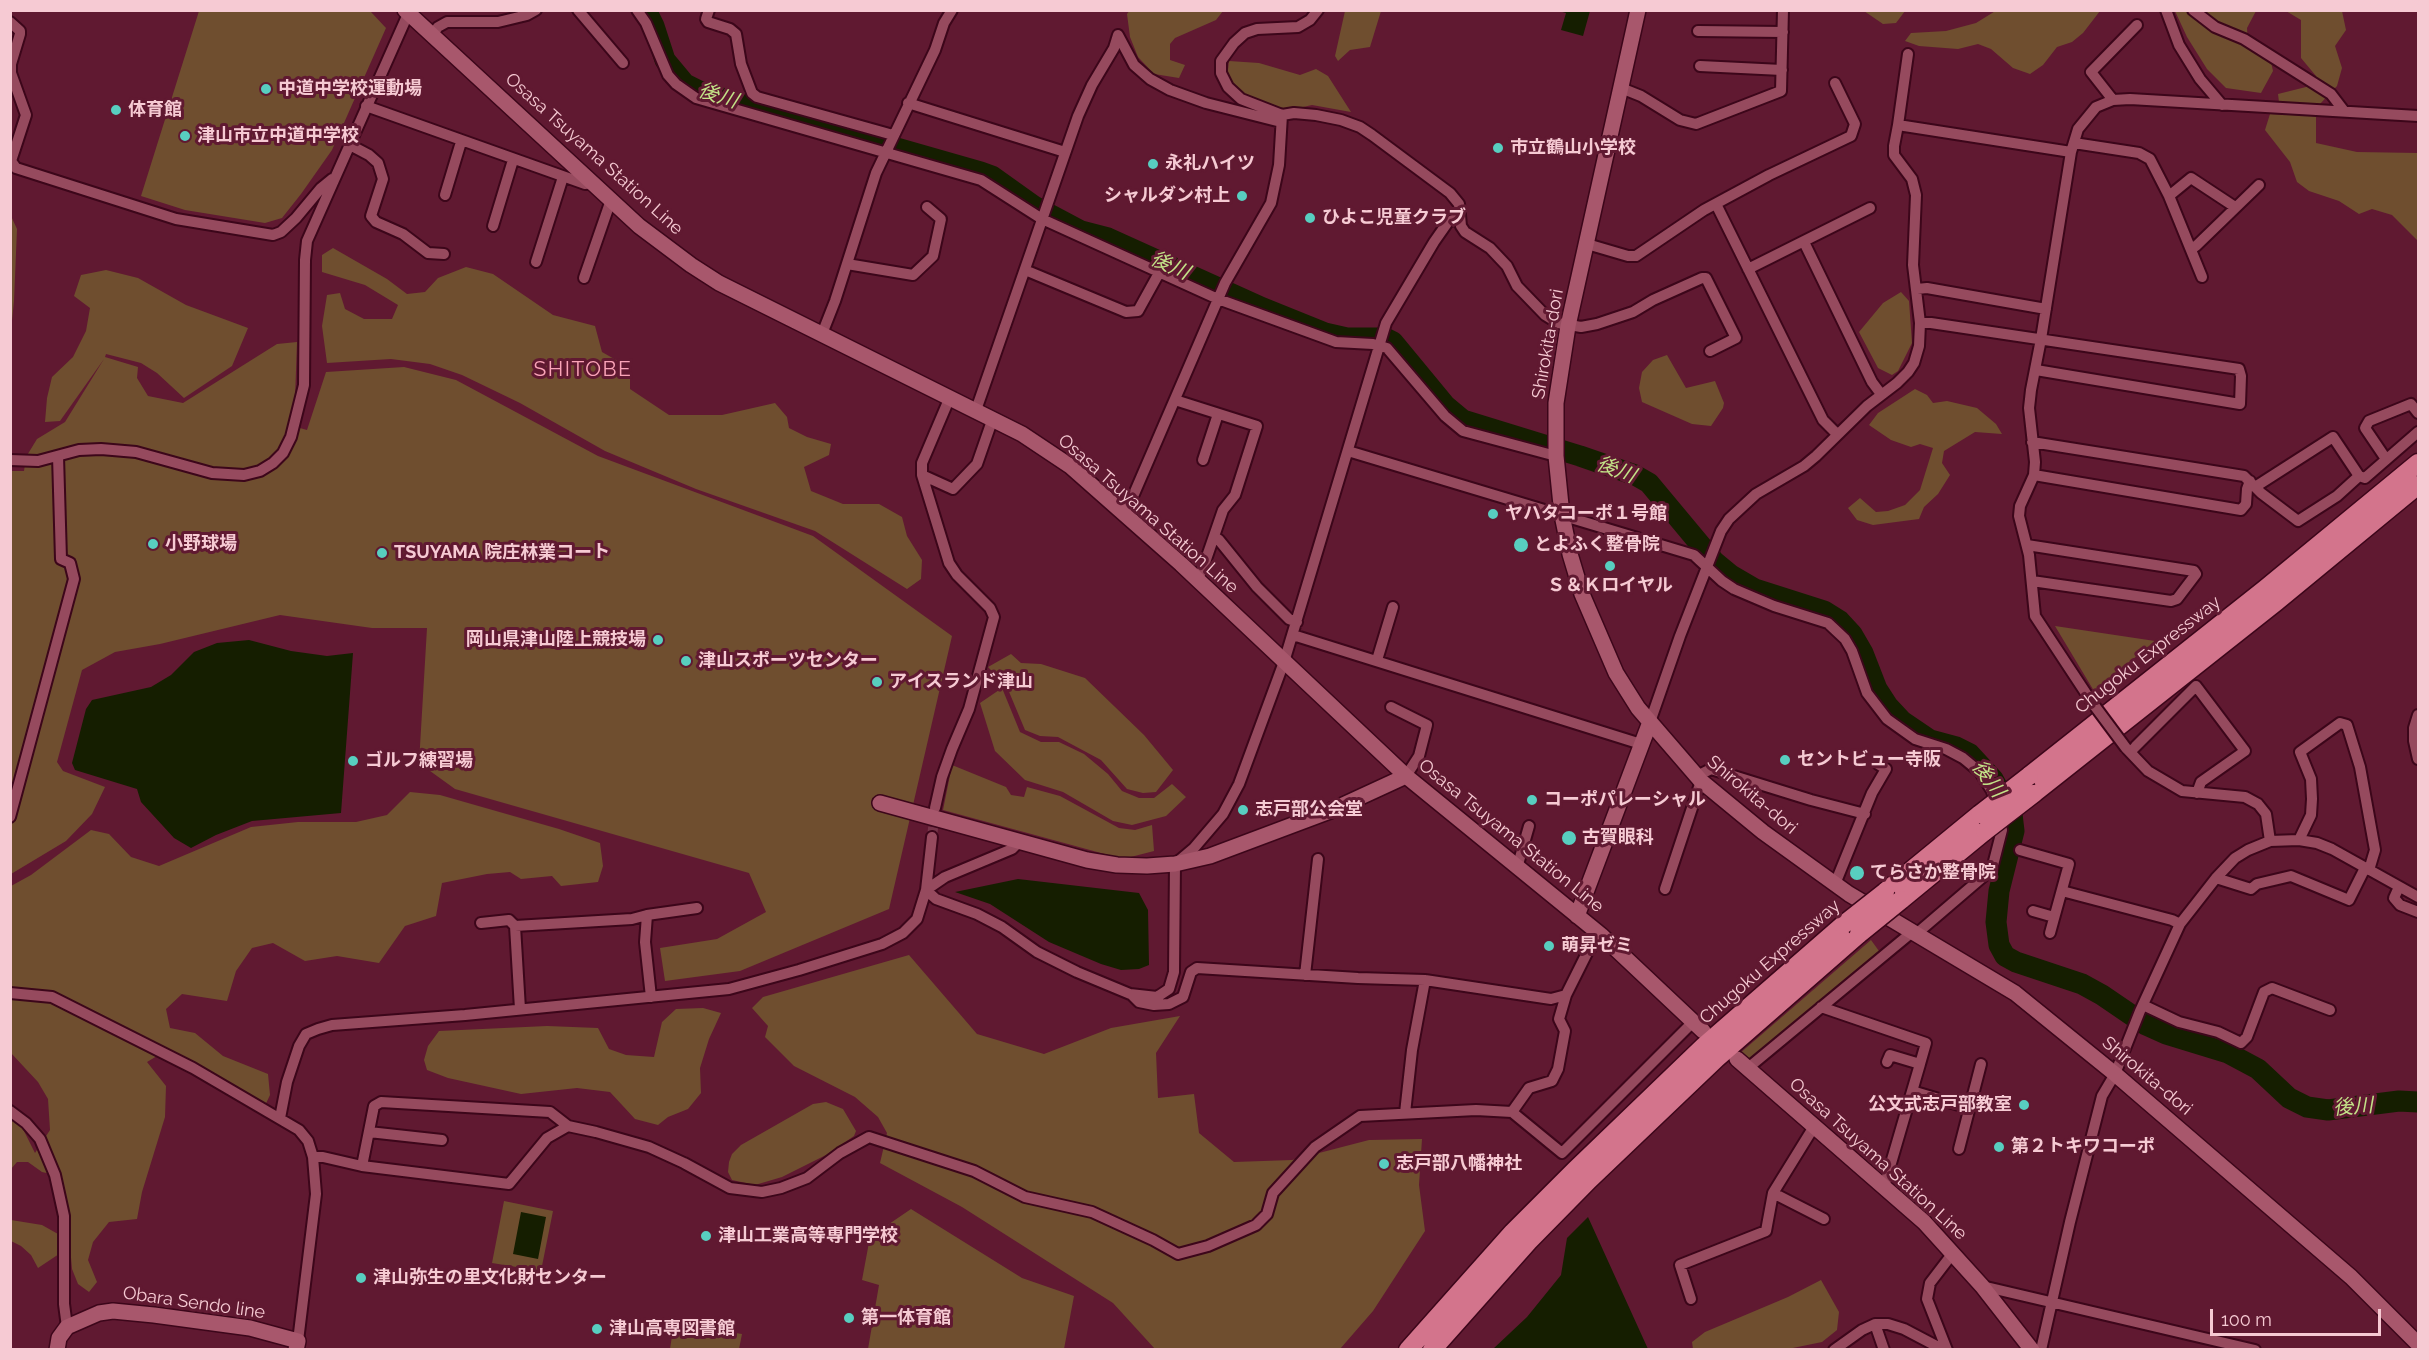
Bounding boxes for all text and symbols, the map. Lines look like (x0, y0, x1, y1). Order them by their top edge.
street label: Osasa Tsuyama Station Line (501, 68, 687, 240)
place label: 中道中学校運動場 (278, 78, 422, 100)
water label: 後川 (695, 78, 741, 114)
marker: 中道中学校運動場 (259, 82, 273, 96)
place label: 体育館 (128, 99, 182, 121)
marker: 体育館 (109, 103, 123, 117)
place label: 津山市立中道中学校 (197, 125, 359, 147)
marker: 津山市立中道中学校 (178, 129, 192, 143)
place label: 市立鶴山小学校 (1510, 137, 1636, 159)
marker: 市立鶴山小学校 (1491, 141, 1505, 155)
place label: 永礼ハイツ (1165, 153, 1255, 175)
marker: 永礼ハイツ (1146, 157, 1160, 171)
place label: シャルダン村上 (1104, 185, 1230, 207)
marker: シャルダン村上 (1235, 189, 1249, 203)
place label: ひよこ児童クラブ (1322, 207, 1466, 229)
marker: ひよこ児童クラブ (1303, 211, 1317, 225)
water label: 後川 (1147, 247, 1193, 285)
street label: Shirokita-dori (1528, 287, 1568, 401)
district label: SHITOBE (534, 357, 632, 383)
street label: Osasa Tsuyama Station Line (1054, 430, 1242, 598)
water label: 後川 (1593, 452, 1639, 488)
place label: ヤハタコーポ１号館 (1505, 503, 1667, 525)
marker: ヤハタコーポ１号館 (1486, 507, 1500, 521)
place label: 小野球場 (165, 533, 237, 555)
place label: とよふく整骨院 (1534, 534, 1660, 556)
marker: とよふく整骨院 (1512, 536, 1530, 554)
marker: 小野球場 (146, 537, 160, 551)
place label: TSUYAMA 院庄林業コート (394, 542, 610, 564)
marker: TSUYAMA 院庄林業コート (375, 546, 389, 560)
marker: Ｓ＆Ｋロイヤル (1603, 559, 1617, 573)
place label: Ｓ＆Ｋロイヤル (1547, 575, 1673, 597)
street label: Chugoku Expressway (2071, 591, 2225, 719)
place label: 岡山県津山陸上競技場 (466, 629, 646, 651)
marker: 岡山県津山陸上競技場 (651, 633, 665, 647)
place label: 津山スポーツセンター (698, 650, 878, 672)
marker: 津山スポーツセンター (679, 654, 693, 668)
place label: アイスランド津山 (889, 671, 1033, 693)
marker: アイスランド津山 (870, 675, 884, 689)
place label: セントビュー寺阪 (1797, 749, 1941, 771)
place label: ゴルフ練習場 (365, 750, 473, 772)
street label: Shirokita-dori (1702, 751, 1802, 839)
marker: セントビュー寺阪 (1778, 753, 1792, 767)
marker: ゴルフ練習場 (346, 754, 360, 768)
street label: Osasa Tsuyama Station Line (1414, 755, 1608, 917)
water label: 後川 (1967, 756, 2009, 802)
place label: コーポパレーシャル (1544, 789, 1706, 811)
marker: コーポパレーシャル (1525, 793, 1539, 807)
place label: 志戸部公会堂 (1255, 799, 1363, 821)
marker: 志戸部公会堂 (1236, 803, 1250, 817)
place label: 古賀眼科 (1582, 827, 1654, 849)
marker: 古賀眼科 (1560, 829, 1578, 847)
place label: てらさか整骨院 (1870, 862, 1996, 884)
marker: てらさか整骨院 (1848, 864, 1866, 882)
street label: Chugoku Expressway (1695, 895, 1845, 1029)
place label: 萌昇ゼミ (1561, 935, 1633, 957)
marker: 萌昇ゼミ (1542, 939, 1556, 953)
street label: Shirokita-dori (2097, 1032, 2197, 1120)
street label: Osasa Tsuyama Station Line (1785, 1073, 1971, 1245)
place label: 公文式志戸部教室 (1868, 1094, 2012, 1116)
water label: 後川 (2332, 1094, 2374, 1120)
marker: 公文式志戸部教室 (2017, 1098, 2031, 1112)
place label: 第２トキワコーポ (2011, 1136, 2155, 1158)
marker: 第２トキワコーポ (1992, 1140, 2006, 1154)
place label: 志戸部八幡神社 (1396, 1153, 1522, 1175)
marker: 志戸部八幡神社 (1377, 1157, 1391, 1171)
place label: 津山工業高等専門学校 (718, 1225, 898, 1247)
marker: 津山工業高等専門学校 (699, 1229, 713, 1243)
place label: 津山弥生の里文化財センター (373, 1267, 607, 1289)
marker: 津山弥生の里文化財センター (354, 1271, 368, 1285)
street label: Obara Sendo line (121, 1282, 267, 1324)
scale bar (2213, 1297, 2384, 1335)
place label: 第一体育館 (861, 1307, 951, 1329)
text: 100 m (2221, 1309, 2272, 1330)
marker: 第一体育館 (842, 1311, 856, 1325)
place label: 津山高専図書館 (609, 1318, 735, 1340)
marker: 津山高専図書館 (590, 1322, 604, 1336)

